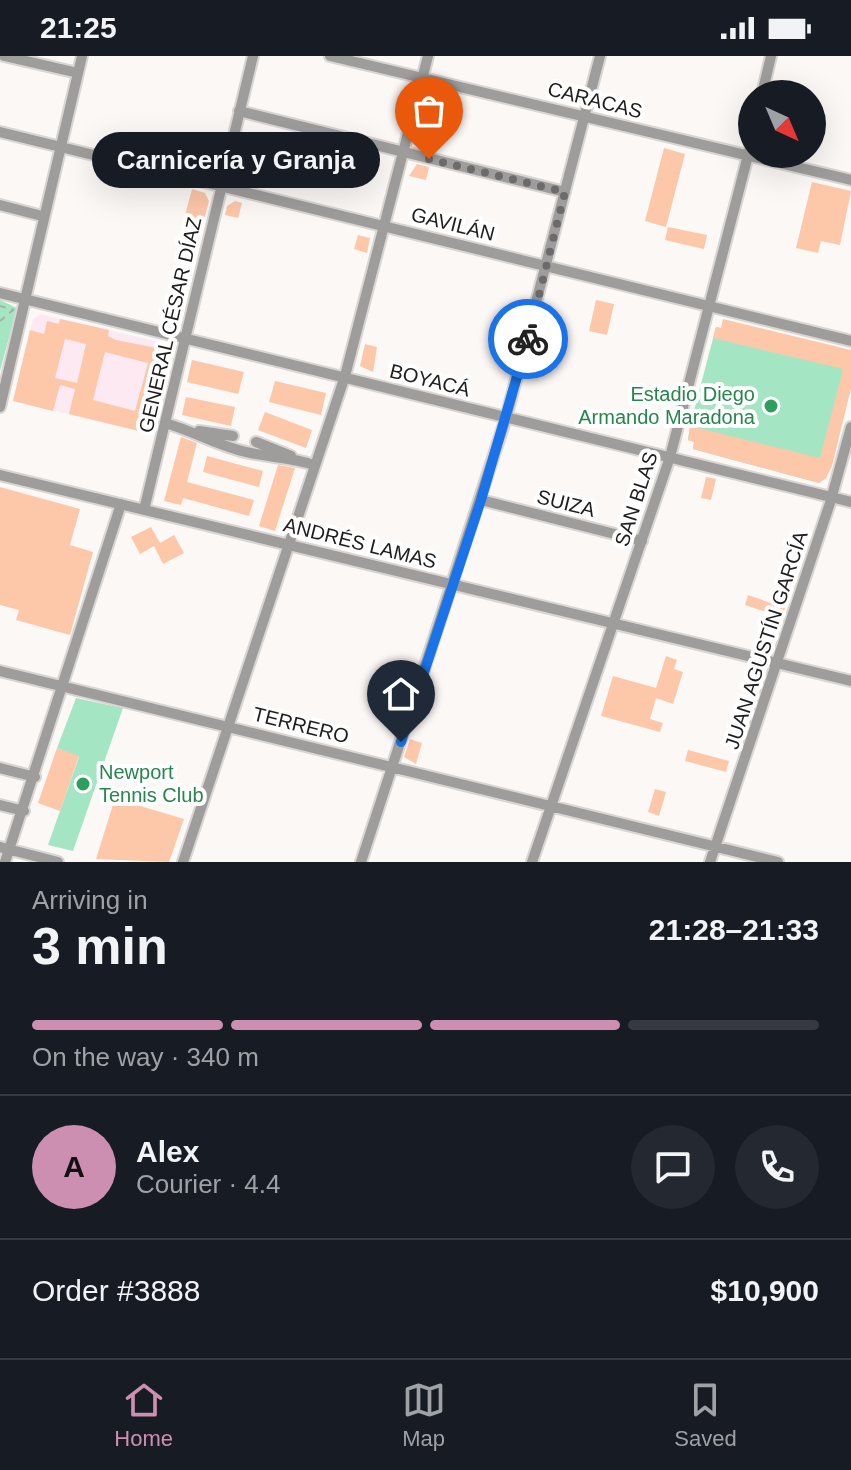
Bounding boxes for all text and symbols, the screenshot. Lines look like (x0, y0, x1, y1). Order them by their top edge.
text: 21:25 (40, 11, 117, 44)
pin (395, 77, 463, 159)
street label: CARACAS (545, 78, 645, 122)
north arrow (738, 80, 826, 168)
map controls (738, 80, 826, 168)
icon: bag (407, 89, 451, 133)
callout: Carnicería y Granja (93, 131, 381, 187)
text: Carnicería y Granja (117, 145, 355, 175)
street label: GAVILÁN (409, 203, 497, 245)
street label: GENERAL CÉSAR DÍAZ (134, 215, 206, 435)
courier (488, 299, 568, 379)
icon: bike (506, 317, 550, 361)
street label: BOYACÁ (388, 359, 473, 401)
place label: Estadio Diego Armando Maradona (578, 383, 756, 428)
marker: Estadio Diego Armando Maradona (762, 397, 780, 415)
street label: SAN BLAS (610, 449, 662, 549)
street label: SUIZA (535, 485, 598, 521)
street label: ANDRÉS LAMAS (281, 513, 439, 573)
street label: JUAN AGUSTÍN GARCÍA (720, 528, 812, 752)
pin (367, 660, 435, 742)
icon: home (379, 672, 423, 716)
street label: TERRERO (251, 702, 351, 748)
place label: Newport Tennis Club (99, 761, 204, 806)
marker: Newport Tennis Club (74, 775, 92, 793)
text: Arriving in (32, 885, 148, 915)
text: 21:28–21:33 (649, 913, 819, 946)
text: 3 min (32, 917, 168, 975)
text: On the way · 340 m (32, 1042, 259, 1072)
button: chat (631, 1125, 715, 1209)
button: phone (735, 1125, 819, 1209)
text: Alex (136, 1135, 199, 1168)
text: A (63, 1150, 85, 1183)
text: Courier · 4.4 (136, 1169, 281, 1199)
text: Order #3888 (32, 1274, 200, 1307)
text: $10,900 (711, 1274, 819, 1307)
tab: Home (114, 1378, 173, 1452)
tab: Map (402, 1378, 446, 1452)
tab: Saved (674, 1378, 737, 1452)

